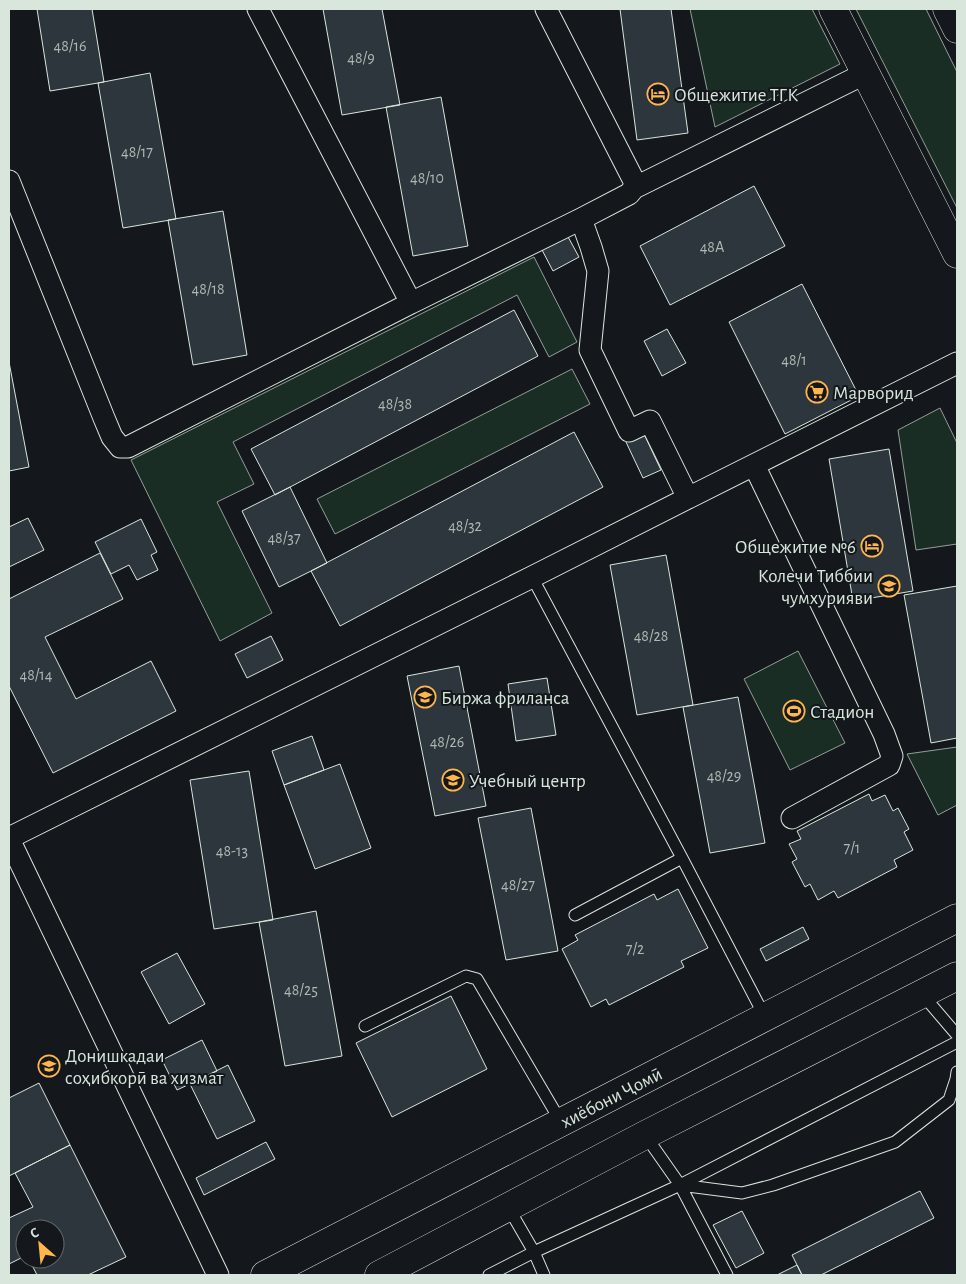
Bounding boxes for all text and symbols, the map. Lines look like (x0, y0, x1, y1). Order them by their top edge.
house number: 48/16 (54, 38, 86, 54)
house number: 48/9 (347, 50, 375, 66)
hotel icon: Общежитие ТГК (646, 82, 670, 106)
place label: Общежитие ТГК (674, 86, 798, 105)
house number: 48/17 (121, 144, 153, 160)
house number: 48/10 (410, 170, 444, 186)
house number: 48А (700, 239, 725, 255)
house number: 48/18 (192, 281, 224, 297)
house number: 48/1 (781, 352, 807, 368)
supermarket icon: Марворид (805, 380, 829, 404)
place label: Марворид (833, 384, 914, 403)
house number: 48/38 (378, 396, 412, 412)
house number: 48/32 (448, 518, 482, 534)
house number: 48/37 (267, 530, 301, 546)
hotel icon: Общежитие №6 (860, 534, 884, 558)
place label: Общежитие №6 (735, 538, 856, 557)
place label: Колечи Тиббии чумхурияви (758, 567, 873, 608)
school or university icon: Колечи Тиббии чумхурияви (877, 574, 901, 598)
house number: 48/28 (634, 628, 668, 644)
house number: 48/14 (19, 667, 53, 683)
school or university icon: Биржа фриланса (413, 685, 437, 709)
place label: Биржа фриланса (441, 689, 570, 708)
sports icon: Стадион (782, 699, 806, 723)
place label: Стадион (810, 703, 874, 722)
house number: 48/26 (430, 734, 464, 750)
school or university icon: Учебный центр (441, 768, 465, 792)
house number: 48/29 (707, 768, 741, 784)
place label: Учебный центр (469, 772, 586, 791)
house number: 7/1 (844, 840, 860, 856)
house number: 48-13 (216, 843, 248, 859)
house number: 48/27 (501, 877, 535, 893)
house number: 7/2 (626, 941, 644, 957)
house number: 48/25 (284, 982, 318, 998)
place label: Донишкадаи соҳибкорӣ ва хизмат (65, 1047, 224, 1088)
school or university icon: Донишкадаи соҳибкорӣ ва хизмат (37, 1054, 61, 1078)
street label: хиёбони Ҷомӣ (558, 1065, 666, 1132)
north arrow (15, 1219, 65, 1269)
text: С (28, 1225, 41, 1241)

